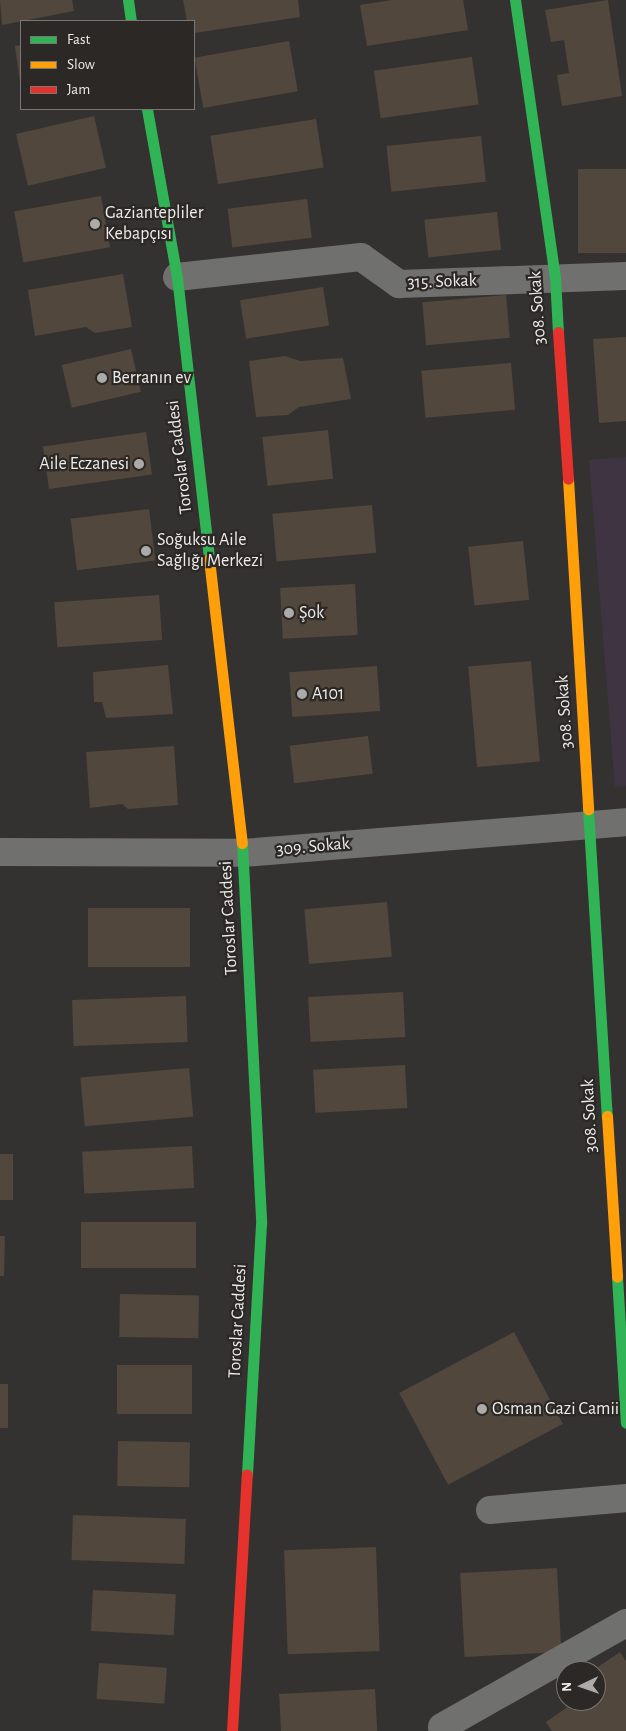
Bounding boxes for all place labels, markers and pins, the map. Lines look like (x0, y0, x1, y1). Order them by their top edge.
place label: Gaziantepliler Kebapçısı (105, 203, 203, 245)
marker: Gaziantepliler Kebapçısı (89, 218, 101, 230)
place label: Berranın ev (112, 367, 191, 389)
marker: Berranın ev (96, 372, 108, 384)
place label: Aile Eczanesi (39, 453, 129, 475)
marker: Aile Eczanesi (133, 458, 145, 470)
place label: Soğuksu Aile Sağlığı Merkezi (157, 530, 263, 572)
marker: Soğuksu Aile Sağlığı Merkezi (139, 544, 153, 558)
place label: Şok (299, 602, 324, 624)
marker: Şok (283, 607, 295, 619)
place label: A101 (312, 683, 344, 705)
marker: A101 (296, 688, 308, 700)
place label: Osman Gazi Camii (492, 1398, 619, 1420)
marker: Osman Gazi Camii (476, 1403, 488, 1415)

